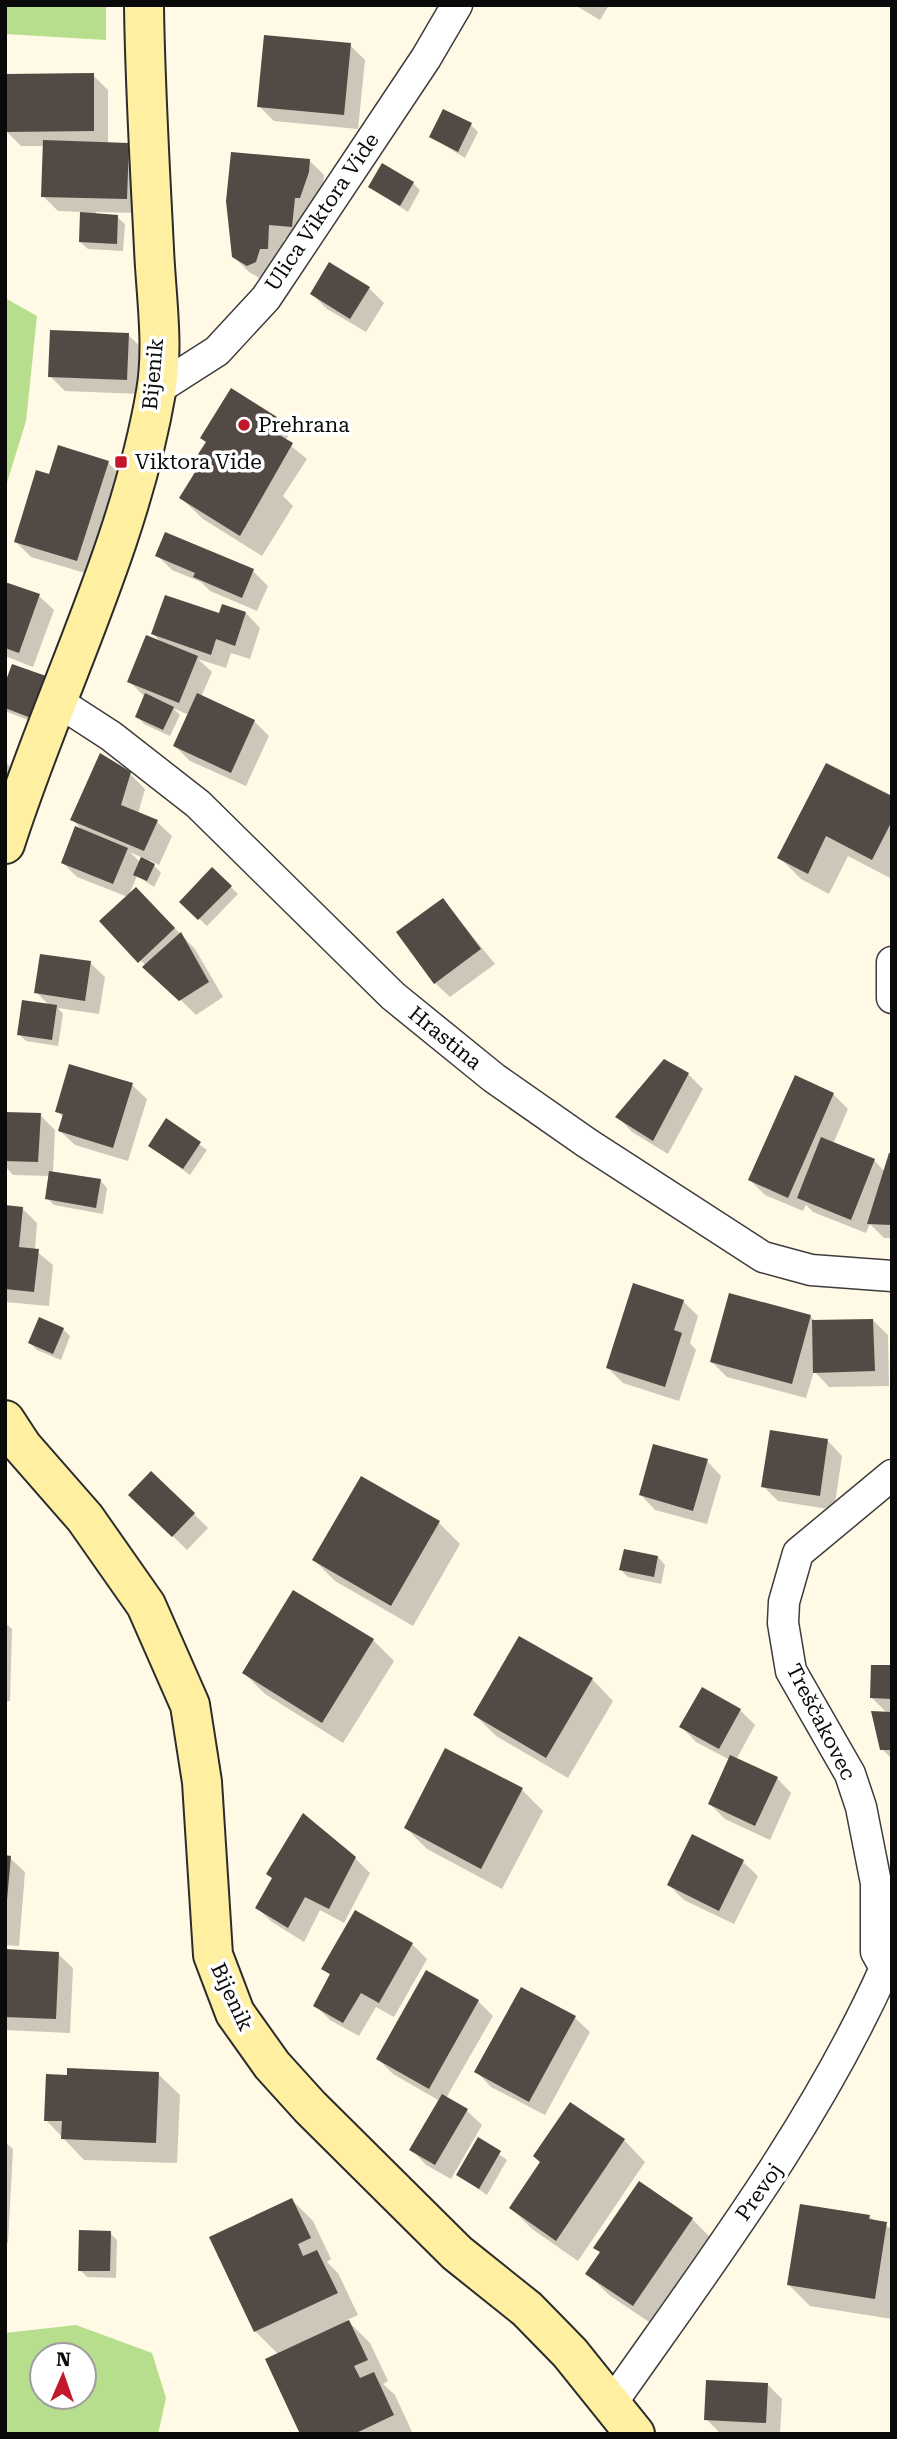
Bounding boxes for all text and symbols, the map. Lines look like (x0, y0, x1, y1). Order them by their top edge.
street label: Ulica Viktora Vide (260, 128, 384, 296)
street label: Bijenik (138, 337, 168, 411)
place label: Prehrana (258, 413, 350, 437)
marker: Prehrana (236, 417, 252, 433)
place label: Viktora Vide (135, 450, 262, 474)
marker: Viktora Vide (113, 454, 129, 470)
street label: Hrastina (404, 1001, 487, 1075)
street label: Treščakovec (781, 1660, 861, 1784)
street label: Bijenik (206, 1959, 258, 2035)
street label: Prevoj (731, 2159, 787, 2225)
north arrow (28, 2341, 98, 2411)
text: N (56, 2348, 72, 2371)

